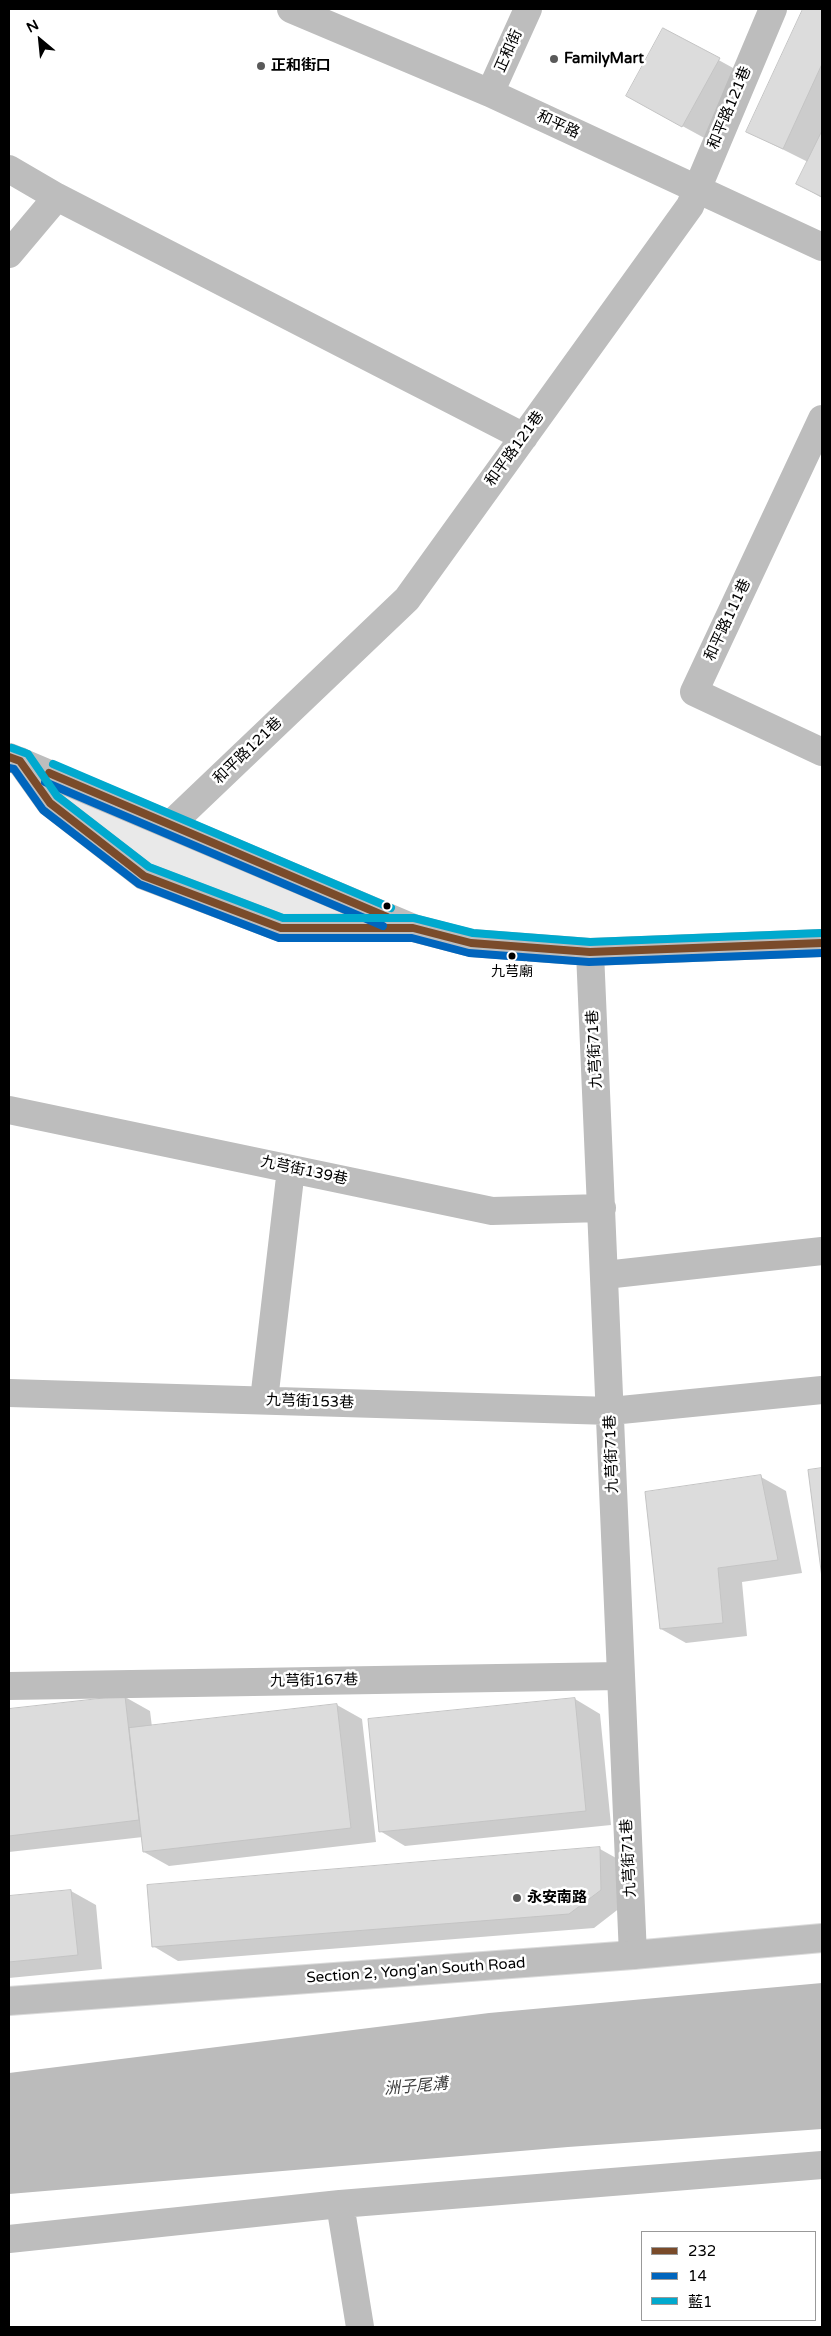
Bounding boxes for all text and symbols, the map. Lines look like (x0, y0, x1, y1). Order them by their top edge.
north arrow (15, 15, 65, 65)
text: N (24, 16, 42, 36)
street label: 正和街 (492, 27, 526, 75)
place label: FamilyMart (564, 50, 644, 68)
marker: FamilyMart (548, 53, 560, 65)
place label: 正和街口 (271, 57, 331, 75)
marker: 正和街口 (255, 60, 267, 72)
street label: 和平路121巷 (704, 64, 756, 152)
street label: 和平路 (534, 107, 582, 143)
street label: 和平路121巷 (482, 408, 548, 490)
street label: 和平路111巷 (701, 576, 755, 664)
street label: 和平路121巷 (210, 714, 286, 788)
unlabelled marker (382, 901, 392, 911)
marker: 九芎廟 (507, 951, 517, 961)
place label: 九芎廟 (491, 964, 533, 980)
street label: 九芎街71巷 (584, 1009, 606, 1089)
street label: 九芎街139巷 (259, 1153, 349, 1189)
street label: 九芎街153巷 (266, 1391, 354, 1413)
street label: 九芎街71巷 (602, 1414, 622, 1494)
street label: 九芎街167巷 (270, 1671, 358, 1691)
street label: 九芎街71巷 (618, 1818, 640, 1898)
place label: 永安南路 (527, 1889, 587, 1907)
marker: 永安南路 (511, 1892, 523, 1904)
street label: Section 2, Yong'an South Road (306, 1954, 526, 1988)
water label: 洲子尾溝 (383, 2075, 449, 2099)
legend (641, 2231, 816, 2321)
text: 232 (688, 2242, 716, 2260)
text: 14 (688, 2267, 707, 2285)
text: 藍1 (688, 2293, 712, 2311)

